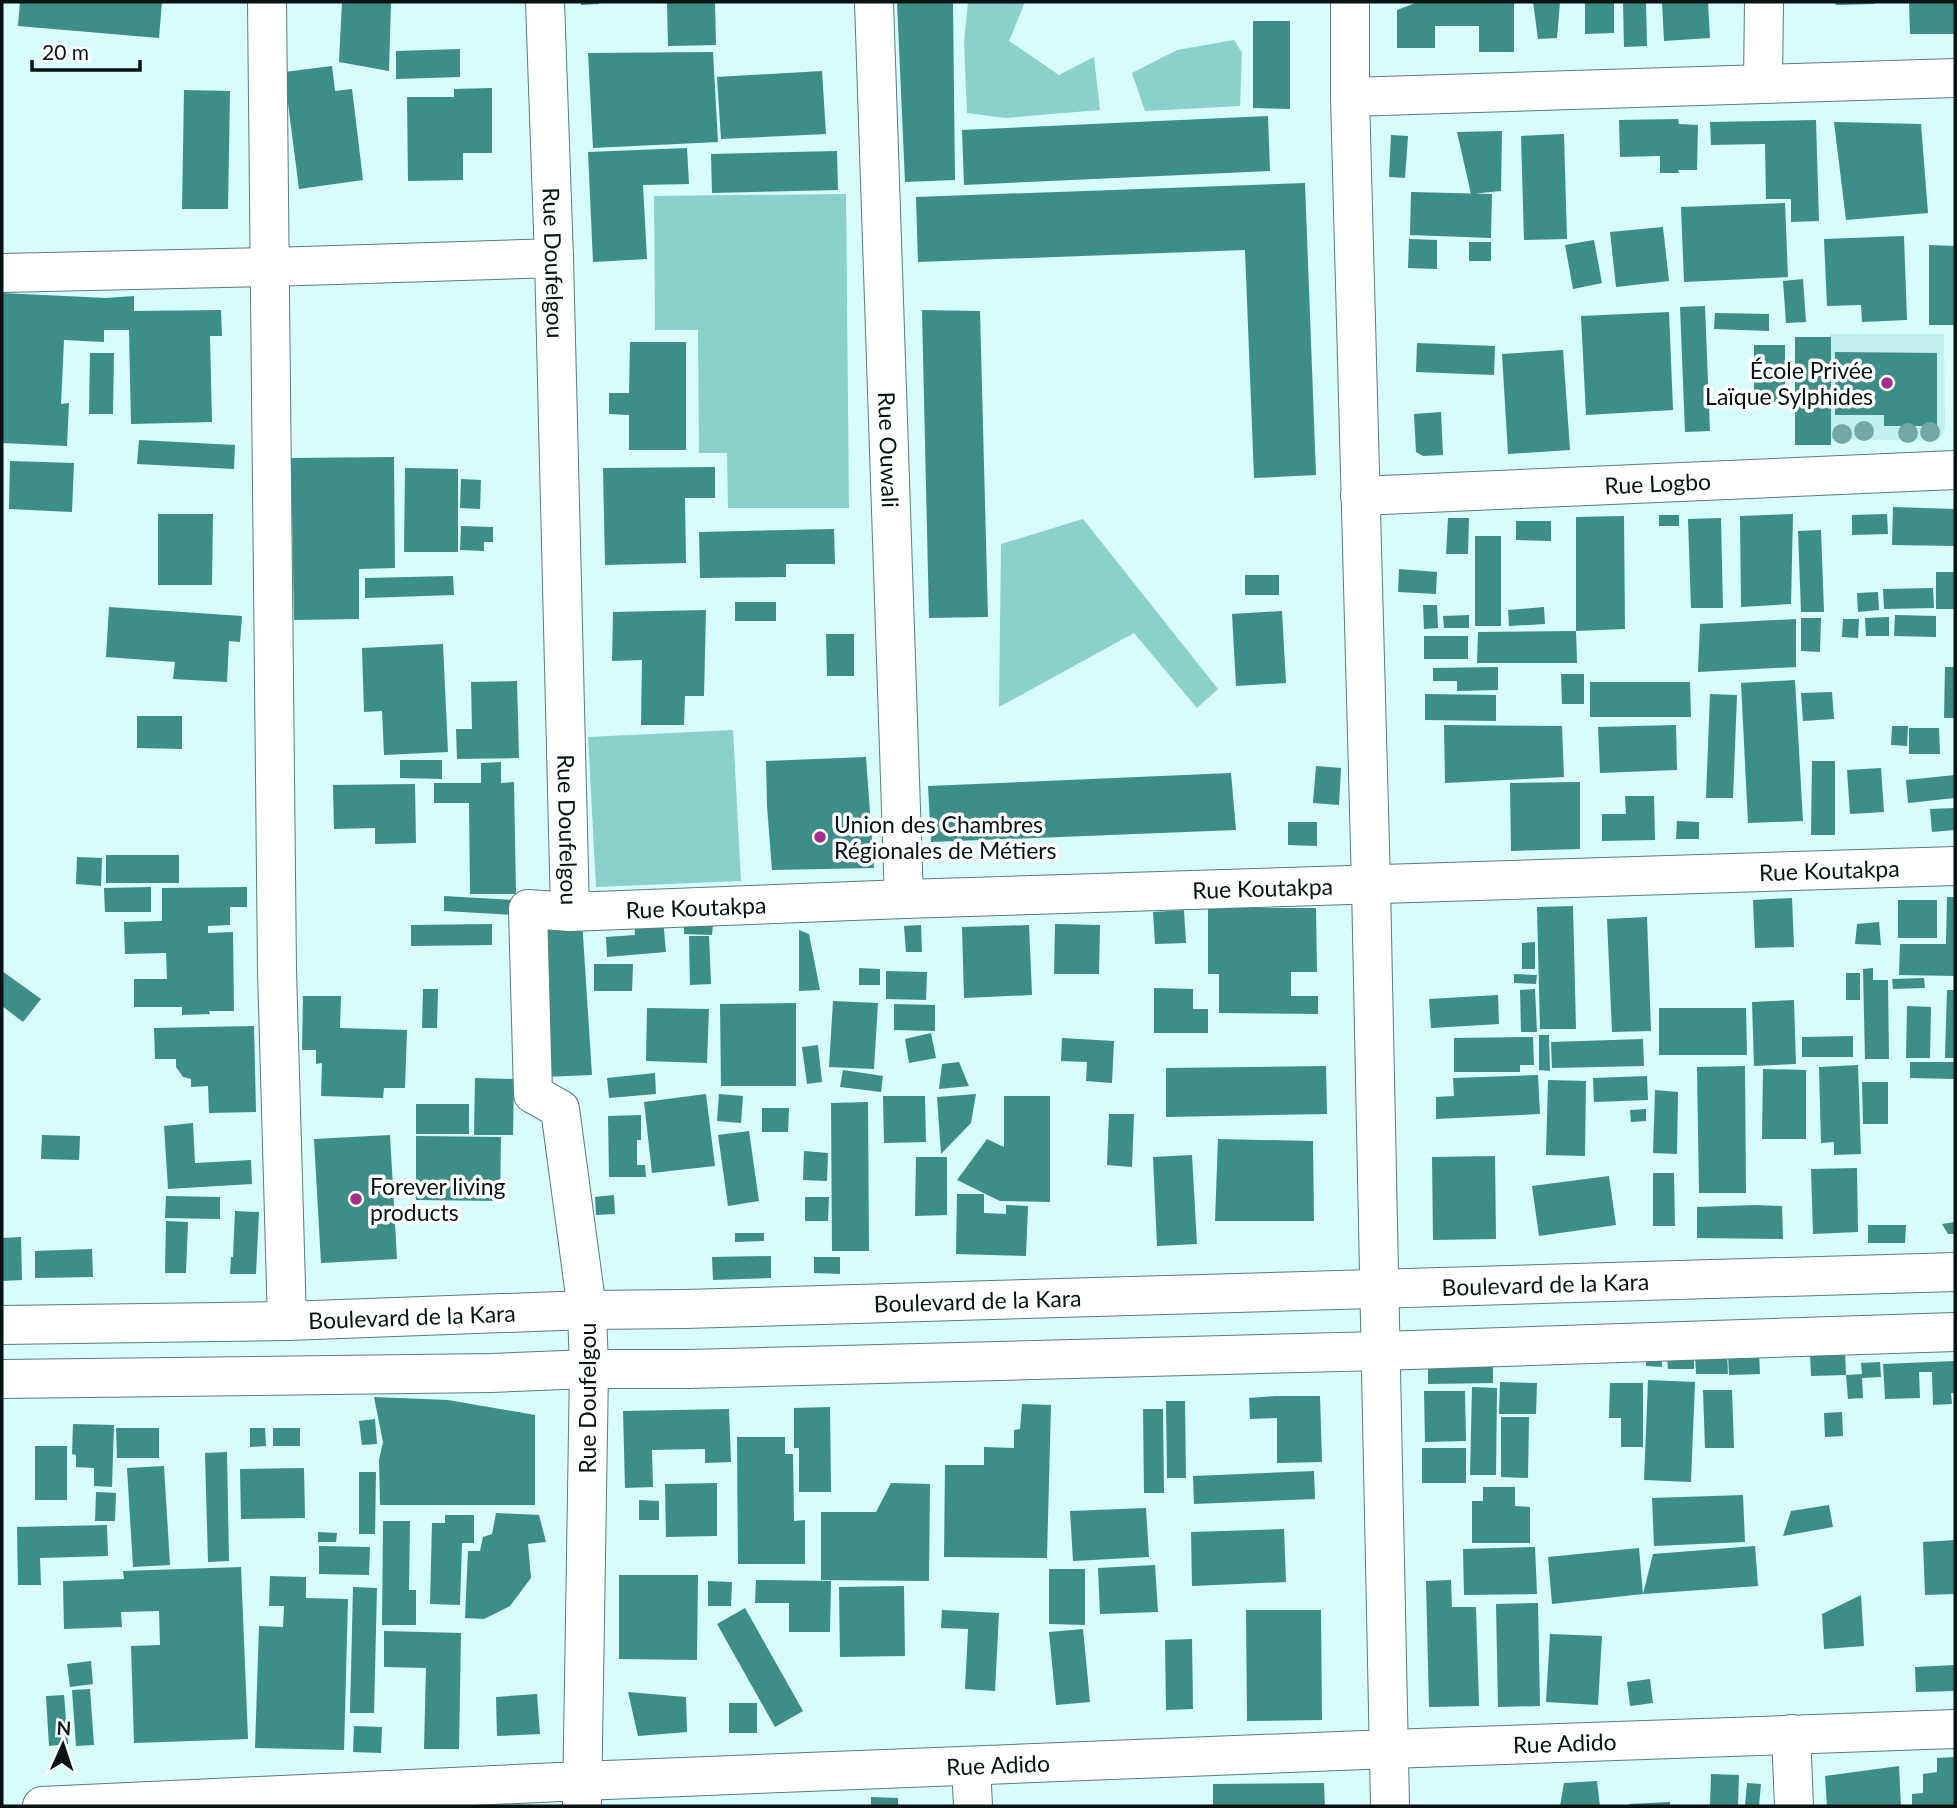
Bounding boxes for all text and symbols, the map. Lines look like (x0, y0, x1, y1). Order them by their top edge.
scale bar (32, 28, 140, 72)
text: 20 m (42, 39, 89, 64)
street label: Rue Doufelgou (538, 187, 570, 339)
place label: École Privée Laïque Sylphides (1705, 356, 1873, 410)
marker: École Privée Laïque Sylphides (1879, 375, 1895, 391)
street label: Rue Ouwali (873, 391, 905, 508)
street label: Rue Logbo (1604, 467, 1712, 499)
street label: Rue Doufelgou (552, 754, 584, 905)
place label: Union des Chambres Régionales de Métiers (834, 810, 1057, 864)
marker: Union des Chambres Régionales de Métiers (812, 829, 828, 845)
street label: Rue Koutakpa (1758, 854, 1900, 886)
street label: Rue Koutakpa (1192, 872, 1333, 904)
street label: Rue Koutakpa (625, 890, 767, 924)
place label: Forever living products (370, 1172, 505, 1226)
marker: Forever living products (348, 1191, 364, 1207)
street label: Boulevard de la Kara (1441, 1267, 1650, 1301)
street label: Boulevard de la Kara (873, 1283, 1082, 1317)
street label: Boulevard de la Kara (308, 1299, 516, 1334)
street label: Rue Doufelgou (573, 1323, 601, 1473)
north arrow (28, 1710, 98, 1780)
text: N (56, 1716, 72, 1739)
street label: Rue Adido (1512, 1727, 1617, 1759)
street label: Rue Adido (946, 1748, 1050, 1781)

